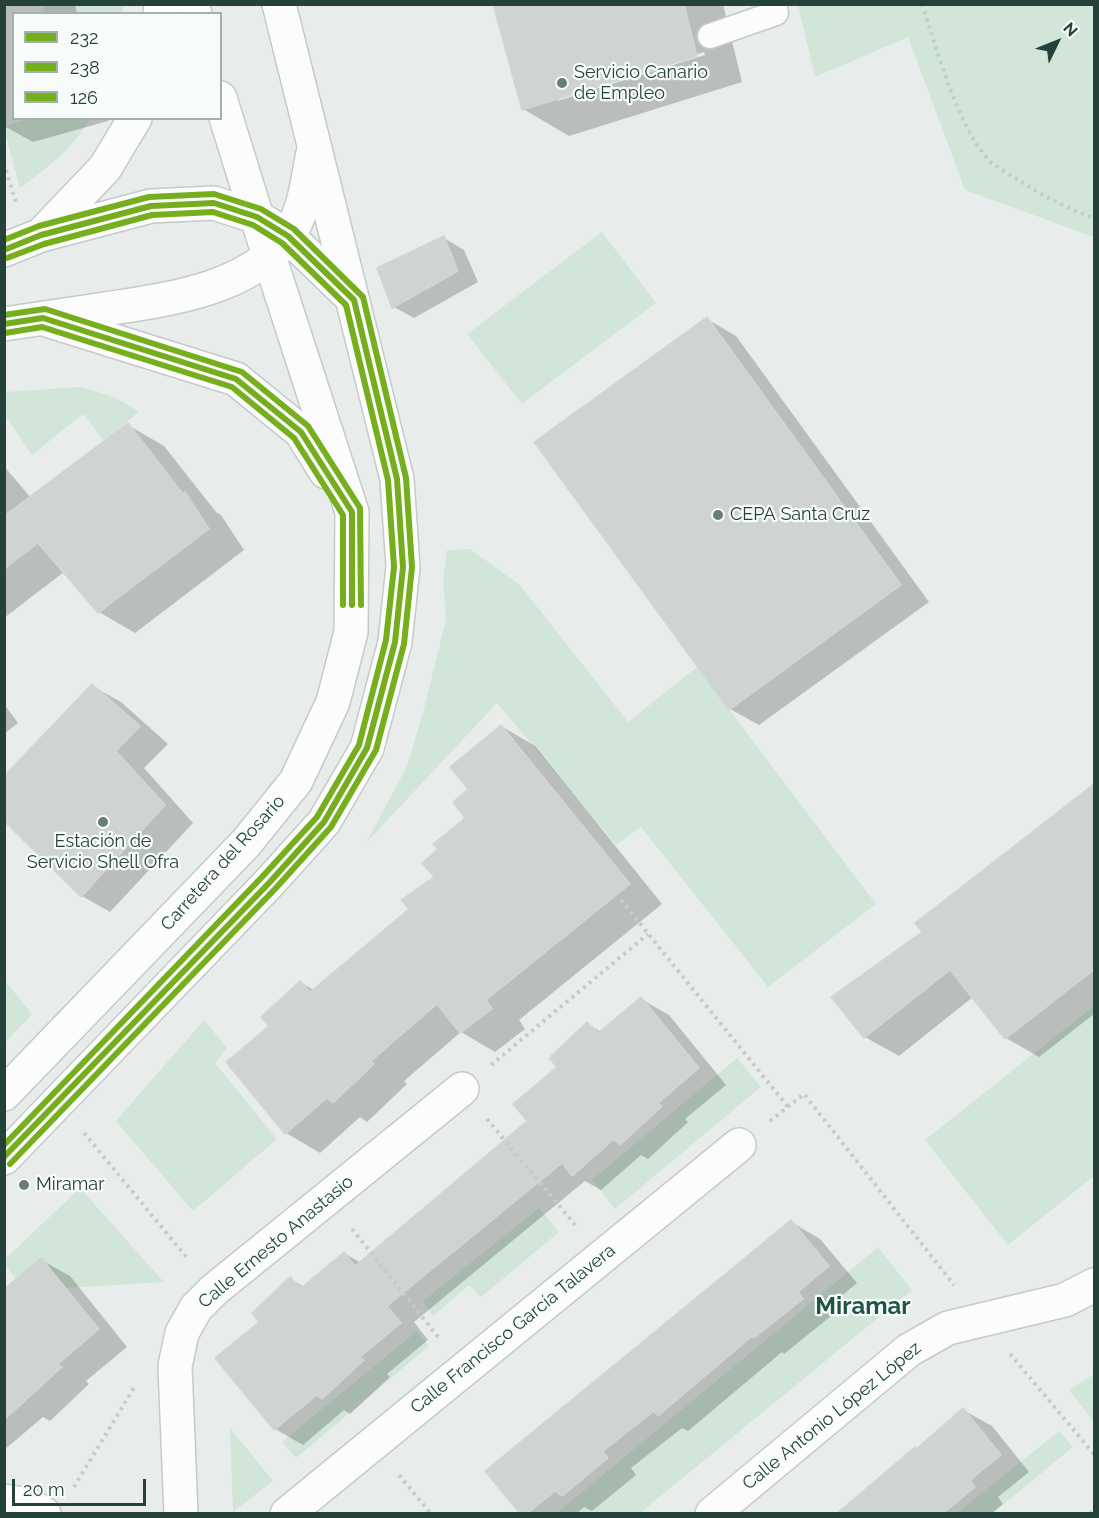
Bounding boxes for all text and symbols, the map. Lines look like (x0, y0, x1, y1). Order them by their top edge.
legend (12, 12, 222, 120)
north arrow (1027, 12, 1087, 72)
text: N (1059, 18, 1082, 40)
text: 232 (70, 27, 98, 48)
text: 238 (70, 57, 100, 78)
place label: Servicio Canario de Empleo (574, 62, 708, 104)
marker: Servicio Canario de Empleo (555, 76, 569, 90)
text: 126 (70, 87, 98, 108)
place label: CEPA Santa Cruz (730, 504, 870, 526)
marker: CEPA Santa Cruz (711, 508, 725, 522)
street label: Carretera del Rosario (156, 791, 290, 935)
marker: Estación de Servicio Shell Ofra (96, 815, 110, 829)
place label: Estación de Servicio Shell Ofra (27, 831, 179, 874)
street label: Calle Ernesto Anastasio (194, 1171, 358, 1313)
place label: Miramar (36, 1174, 104, 1196)
marker: Miramar (17, 1178, 31, 1192)
street label: Calle Francisco García Talavera (406, 1240, 620, 1418)
district label: Miramar (815, 1293, 911, 1321)
street label: Calle Antonio López López (738, 1337, 926, 1495)
scale bar (15, 1467, 148, 1505)
text: 20 m (23, 1479, 65, 1500)

